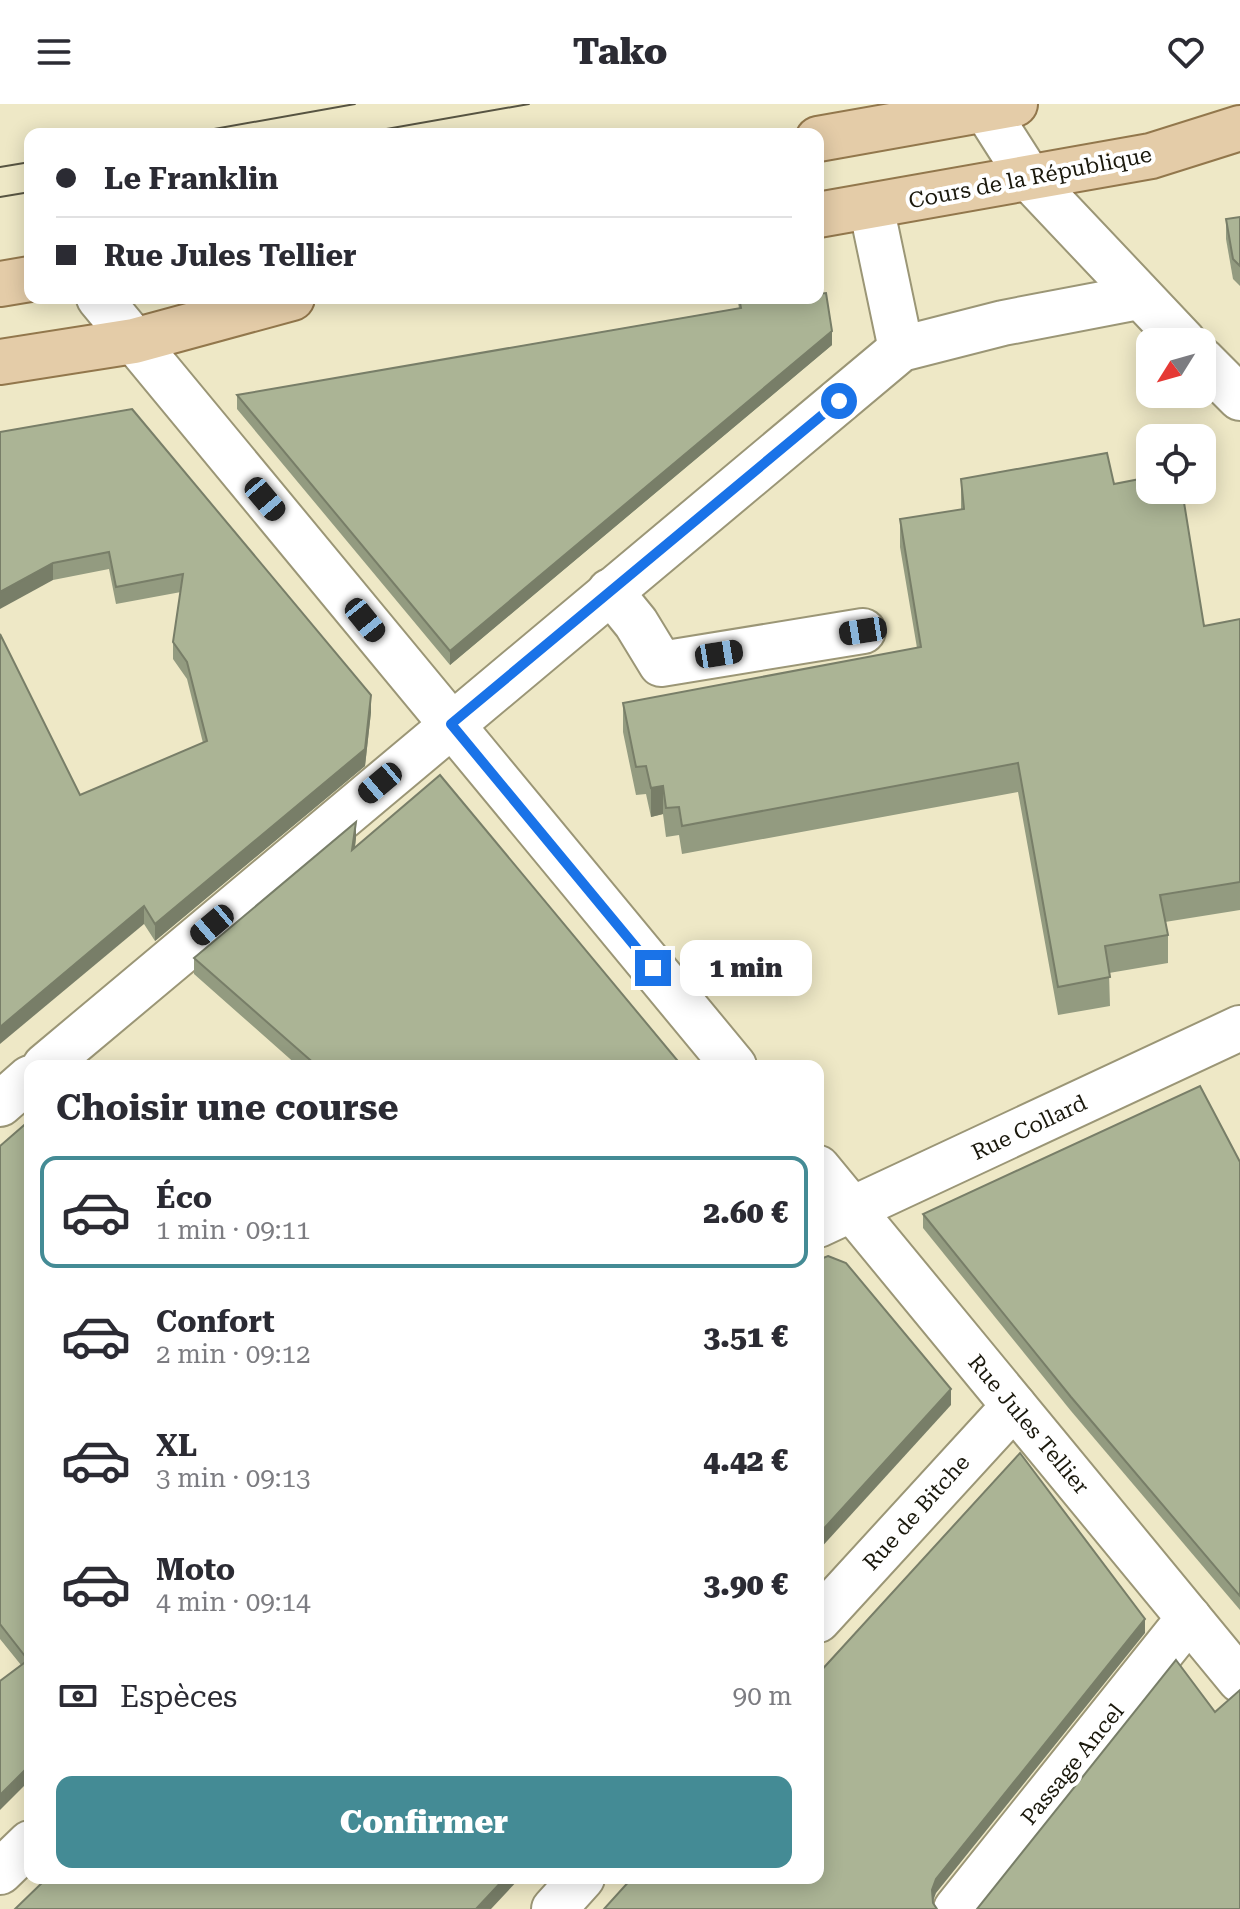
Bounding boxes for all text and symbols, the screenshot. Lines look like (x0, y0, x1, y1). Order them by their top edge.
icon: menu (32, 30, 76, 74)
icon: heart (1164, 30, 1208, 74)
text: Tako (573, 31, 667, 73)
street label: Cours de la République (906, 142, 1154, 213)
text: Le Franklin (104, 161, 278, 196)
text: Rue Jules Tellier (104, 238, 357, 273)
north arrow (1136, 328, 1216, 408)
map controls (1136, 328, 1216, 504)
route start (821, 383, 857, 419)
button: locate (1136, 424, 1216, 504)
car (240, 473, 290, 525)
car (341, 594, 389, 646)
car (837, 615, 889, 647)
car (693, 638, 745, 670)
car (354, 758, 406, 808)
car (186, 900, 238, 950)
callout: 1 min (681, 940, 813, 996)
route end (635, 950, 671, 986)
text: 1 min (709, 953, 783, 983)
text: Choisir une course (56, 1087, 399, 1129)
street label: Rue Collard (968, 1090, 1091, 1165)
icon: car (60, 1176, 132, 1248)
text: Éco (156, 1180, 212, 1215)
text: 2.60 € (703, 1195, 788, 1230)
text: 1 min · 09:11 (156, 1215, 311, 1245)
icon: car (60, 1300, 132, 1372)
text: Confort (156, 1304, 275, 1339)
text: 3.51 € (703, 1319, 788, 1354)
text: 2 min · 09:12 (156, 1339, 311, 1369)
street label: Rue Jules Tellier (963, 1350, 1094, 1499)
icon: car (60, 1424, 132, 1496)
text: XL (156, 1428, 197, 1463)
text: 4.42 € (703, 1443, 788, 1478)
street label: Rue de Bitche (858, 1450, 975, 1575)
text: 3 min · 09:13 (156, 1463, 311, 1493)
icon: car (60, 1548, 132, 1620)
text: Moto (156, 1552, 235, 1587)
text: 3.90 € (703, 1567, 788, 1602)
text: 4 min · 09:14 (156, 1587, 311, 1617)
icon: cash (56, 1674, 100, 1718)
text: Espèces (120, 1679, 237, 1714)
text: 90 m (733, 1681, 792, 1711)
street label: Passage Ancel (1016, 1699, 1129, 1830)
button: Confirmer (56, 1776, 792, 1868)

